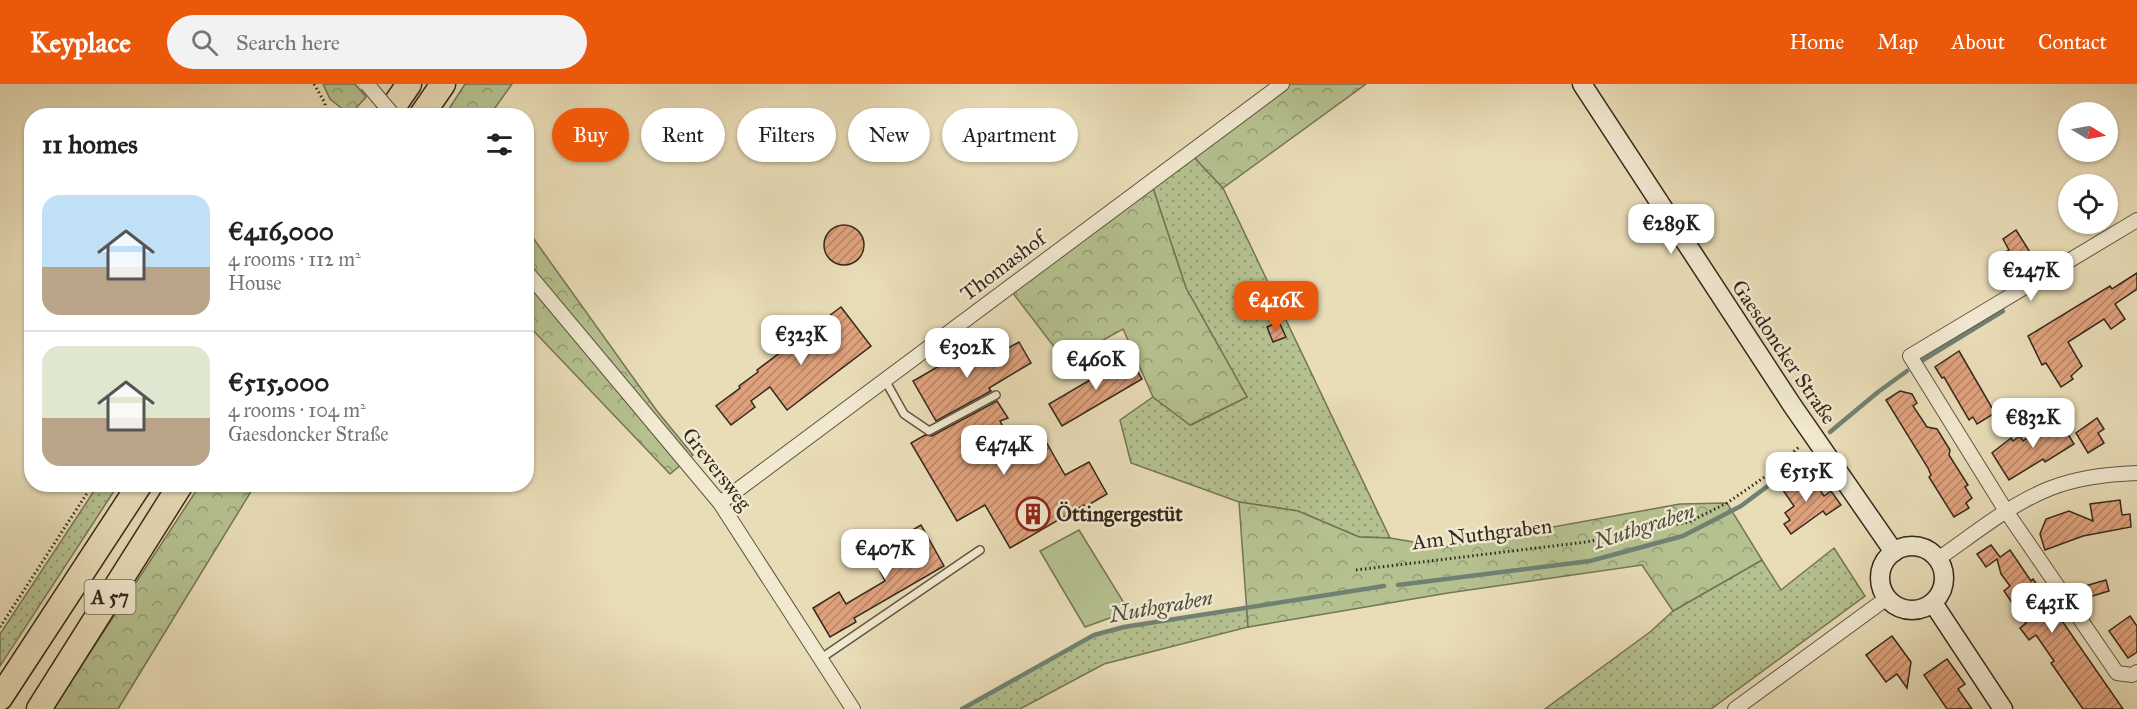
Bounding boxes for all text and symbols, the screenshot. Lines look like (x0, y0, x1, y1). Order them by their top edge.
search box (167, 15, 587, 69)
text: Keyplace (30, 25, 131, 60)
icon: search (188, 26, 221, 59)
text: Search here (236, 29, 340, 56)
text: Home (1789, 29, 1844, 55)
text: Map (1877, 29, 1918, 55)
text: About (1951, 29, 2005, 55)
text: Contact (2038, 29, 2107, 55)
north arrow (2058, 102, 2118, 162)
map controls (2058, 102, 2118, 234)
chip: Buy (552, 108, 629, 162)
chip: Rent (641, 108, 725, 162)
chip: Filters (737, 108, 836, 162)
chip: New (848, 108, 930, 162)
chip: Apartment (942, 108, 1078, 162)
text: 11 homes (42, 128, 138, 160)
icon: filters (483, 128, 516, 161)
button: locate (2058, 174, 2118, 234)
pin: €289K (1629, 204, 1713, 255)
text: €289K (1642, 211, 1700, 235)
text: €416,000 (228, 215, 334, 247)
icon: home (90, 219, 162, 291)
street label: Thomashof (955, 224, 1053, 307)
text: 4 rooms · 112 m² (228, 247, 361, 271)
pin: €247K (1989, 251, 2073, 302)
text: €247K (2002, 258, 2060, 282)
text: House (228, 271, 282, 295)
street label: Gaesdoncker Straße (1726, 275, 1842, 429)
pin: €416K (1234, 281, 1318, 332)
text: €416K (1248, 288, 1304, 312)
pin: €323K (759, 315, 843, 366)
text: €323K (775, 322, 827, 346)
pin: €302K (925, 328, 1009, 379)
text: €302K (939, 335, 995, 359)
pin: €460K (1054, 340, 1138, 391)
text: €460K (1066, 347, 1126, 371)
text: €515,000 (228, 366, 329, 398)
icon: home (90, 370, 162, 442)
text: 4 rooms · 104 m² (228, 398, 366, 422)
pin: €832K (1991, 398, 2075, 449)
text: €832K (2006, 405, 2060, 429)
text: Gaesdoncker Straße (228, 422, 389, 446)
street label: Greversweg (677, 422, 758, 516)
pin: €474K (962, 425, 1046, 476)
text: €474K (975, 432, 1033, 456)
pin: €515K (1764, 452, 1848, 503)
text: €515K (1780, 459, 1832, 483)
building icon: Öttingergestüt (1015, 496, 1051, 532)
water label: Nuthgraben (1588, 497, 1698, 556)
place label: Öttingergestüt (1056, 501, 1183, 527)
street label: Am Nuthgraben (1409, 513, 1554, 556)
pin: €407K (843, 529, 927, 580)
text: €407K (855, 536, 915, 560)
road number: A 57 (84, 580, 136, 614)
pin: €431K (2010, 583, 2094, 634)
water label: Nuthgraben (1105, 584, 1215, 629)
text: €431K (2025, 590, 2079, 614)

